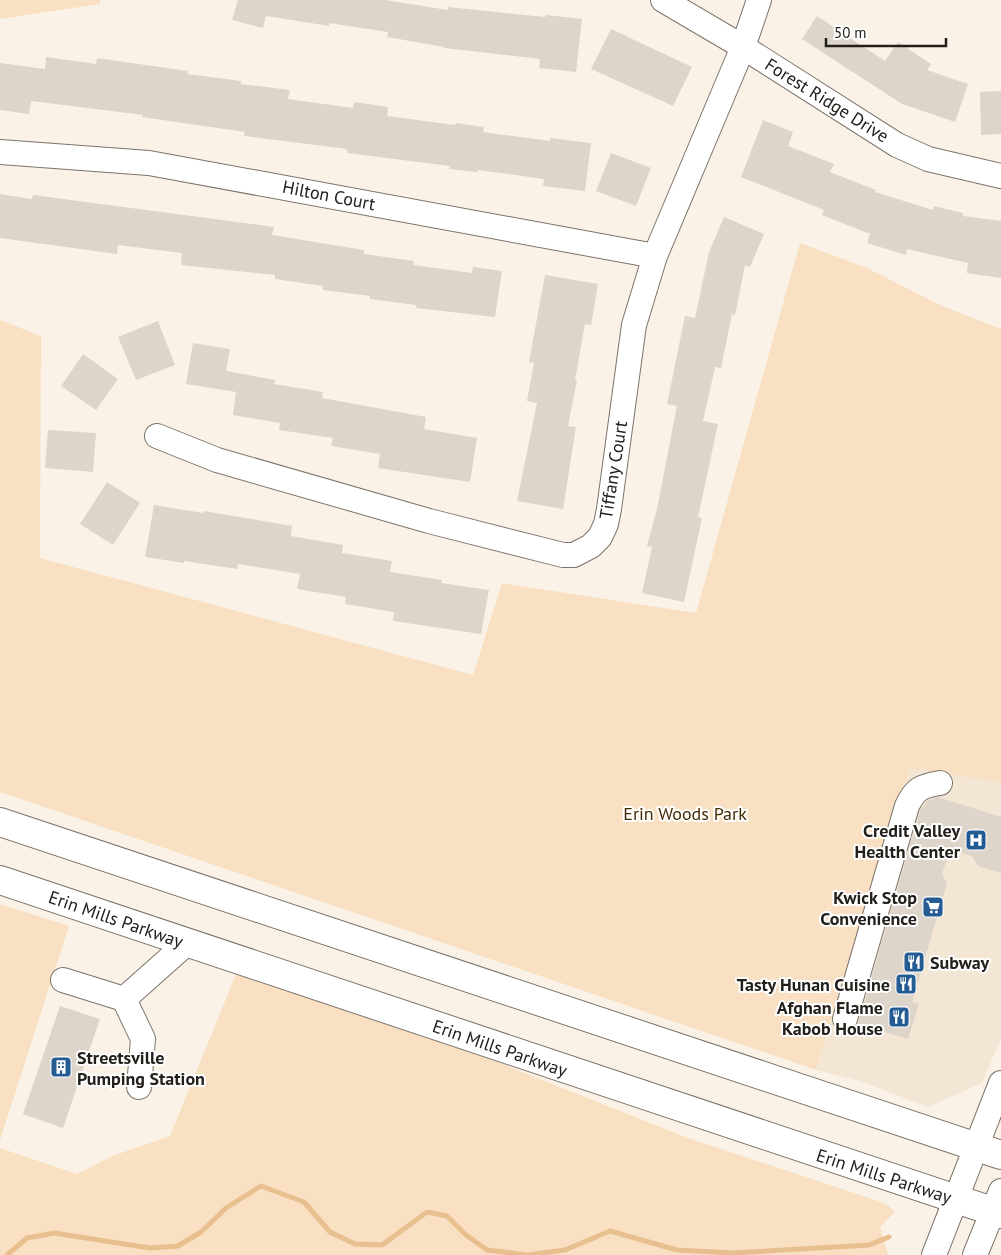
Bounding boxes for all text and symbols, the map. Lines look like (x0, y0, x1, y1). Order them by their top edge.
scale bar (826, 15, 946, 47)
text: 50 m (834, 23, 867, 42)
street label: Forest Ridge Drive (761, 53, 893, 147)
street label: Hilton Court (281, 175, 377, 215)
street label: Tiffany Court (594, 419, 632, 521)
park label: Erin Woods Park (623, 802, 747, 825)
place label: Credit Valley Health Center (854, 819, 961, 863)
hospital icon: Credit Valley Health Center (964, 828, 988, 852)
street label: Erin Mills Parkway (46, 885, 187, 953)
place label: Kwick Stop Convenience (820, 886, 917, 930)
supermarket icon: Kwick Stop Convenience (921, 895, 945, 919)
restaurant icon: Subway (902, 950, 926, 974)
place label: Subway (930, 951, 990, 974)
restaurant icon: Tasty Hunan Cuisine (894, 972, 918, 996)
place label: Tasty Hunan Cuisine (737, 973, 890, 996)
place label: Afghan Flame Kabob House (777, 996, 883, 1040)
restaurant icon: Afghan Flame Kabob House (887, 1005, 911, 1029)
street label: Erin Mills Parkway (430, 1014, 571, 1082)
place label: Streetsville Pumping Station (77, 1046, 205, 1090)
building icon: Streetsville Pumping Station (49, 1055, 73, 1079)
street label: Erin Mills Parkway (813, 1143, 955, 1209)

